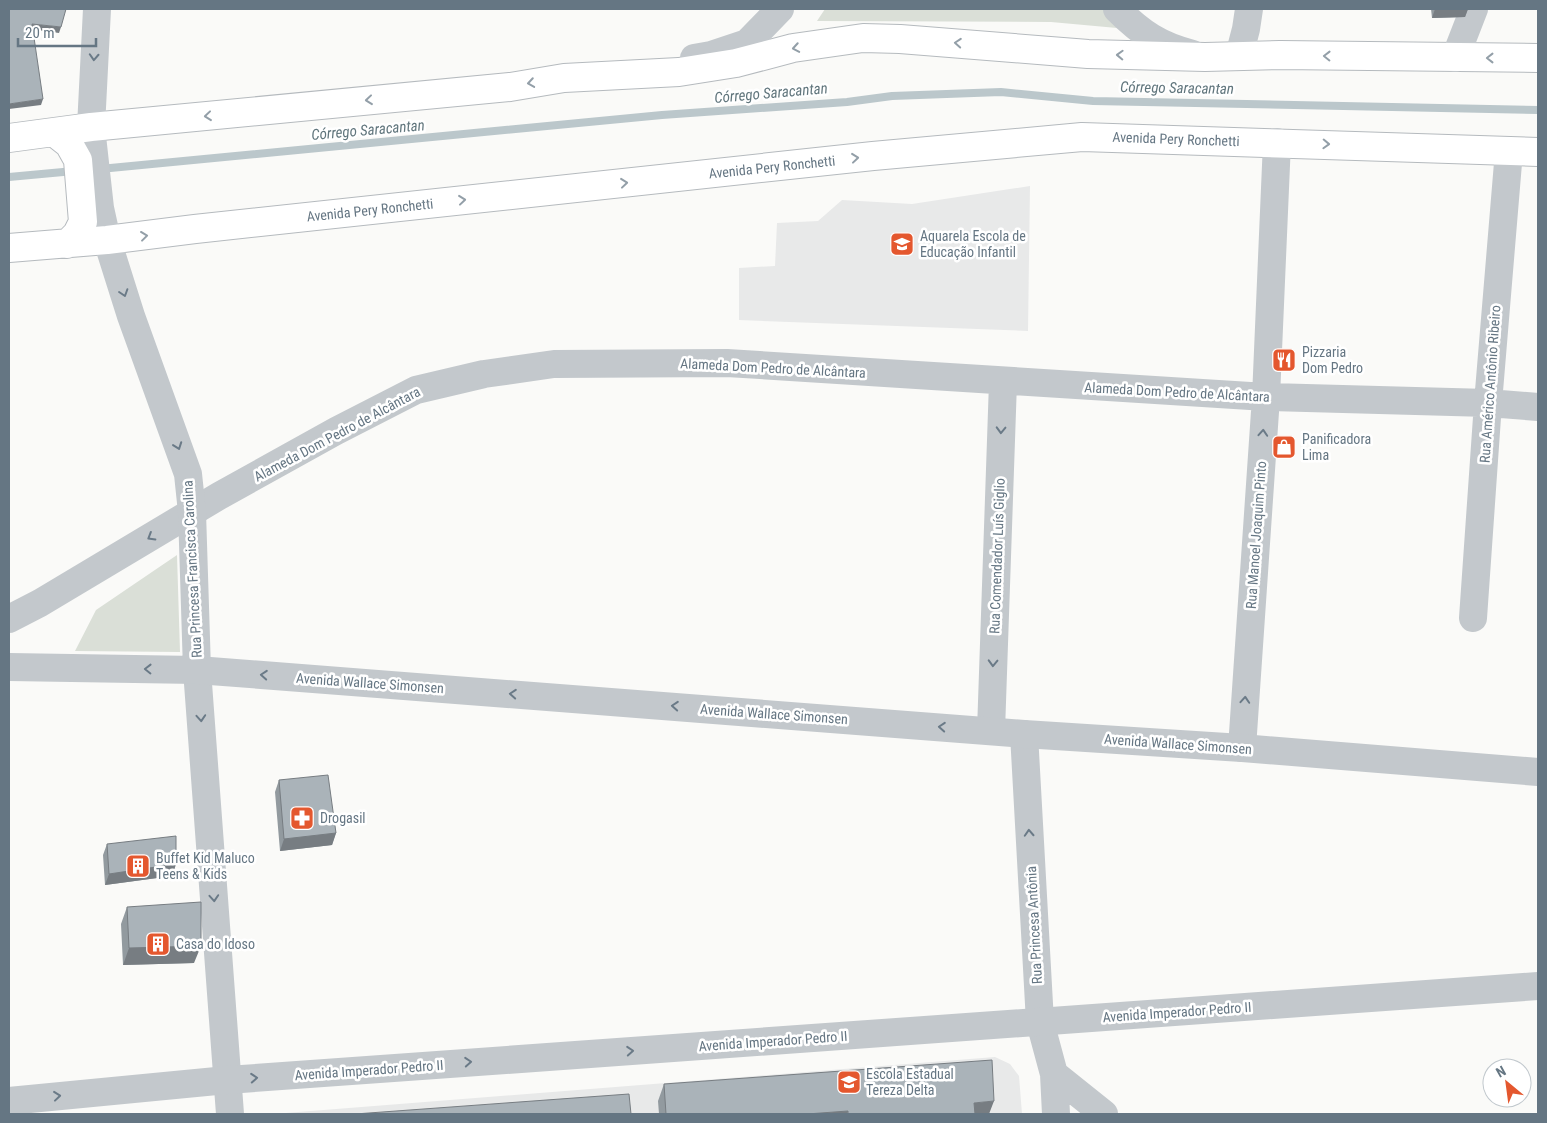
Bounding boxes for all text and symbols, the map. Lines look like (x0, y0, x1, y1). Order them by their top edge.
scale bar (18, 15, 95, 47)
text: 20 m (25, 24, 55, 42)
one-way arrow (954, 38, 962, 49)
one-way arrow (792, 42, 801, 52)
one-way arrow (1116, 49, 1124, 60)
one-way arrow (1323, 51, 1330, 61)
one-way arrow (1485, 53, 1493, 63)
one-way arrow (89, 54, 100, 62)
one-way arrow (527, 78, 535, 88)
water label: Córrego Saracantan (1120, 78, 1234, 98)
water label: Córrego Saracantan (714, 79, 828, 107)
one-way arrow (365, 94, 373, 105)
one-way arrow (203, 110, 211, 121)
water label: Córrego Saracantan (311, 116, 425, 144)
street label: Avenida Pery Ronchetti (1112, 129, 1240, 149)
one-way arrow (1322, 139, 1330, 150)
street label: Avenida Pery Ronchetti (708, 152, 836, 182)
one-way arrow (851, 153, 859, 164)
one-way arrow (620, 178, 628, 189)
street label: Avenida Pery Ronchetti (306, 195, 434, 225)
one-way arrow (459, 195, 467, 206)
place label: Aquarela Escola de Educação Infantil (920, 228, 1026, 260)
one-way arrow (141, 231, 149, 242)
school or university icon: Aquarela Escola de Educação Infantil (889, 231, 915, 257)
one-way arrow (118, 288, 128, 296)
street label: Rua Américo Antônio Ribeiro (1477, 305, 1503, 463)
place label: Pizzaria Dom Pedro (1302, 344, 1363, 376)
restaurant icon: Pizzaria Dom Pedro (1271, 347, 1297, 373)
street label: Alameda Dom Pedro de Alcântara (680, 355, 866, 381)
street label: Alameda Dom Pedro de Alcântara (1084, 379, 1270, 405)
street label: Alameda Dom Pedro de Alcântara (251, 383, 423, 485)
one-way arrow (996, 427, 1006, 435)
one-way arrow (1258, 429, 1269, 437)
place label: Panificadora Lima (1302, 431, 1371, 463)
shop icon: Panificadora Lima (1271, 434, 1297, 460)
one-way arrow (172, 441, 182, 449)
street label: Rua Manoel Joaquim Pinto (1243, 461, 1269, 609)
street label: Rua Comendador Luís Giglio (986, 478, 1008, 634)
street label: Rua Princesa Francisca Carolina (179, 480, 205, 658)
one-way arrow (147, 531, 156, 541)
one-way arrow (988, 659, 998, 667)
one-way arrow (144, 664, 152, 674)
one-way arrow (260, 669, 268, 680)
street label: Avenida Wallace Simonsen (296, 670, 444, 696)
one-way arrow (509, 689, 517, 700)
one-way arrow (1240, 695, 1251, 703)
one-way arrow (671, 701, 679, 712)
street label: Avenida Wallace Simonsen (700, 701, 848, 727)
one-way arrow (195, 714, 206, 722)
one-way arrow (938, 722, 946, 733)
street label: Avenida Wallace Simonsen (1104, 731, 1252, 757)
pharmacy icon: Drogasil (289, 805, 315, 831)
place label: Drogasil (320, 810, 366, 826)
one-way arrow (1024, 829, 1035, 837)
place label: Buffet Kid Maluco Teens & Kids (156, 850, 255, 882)
building icon: Buffet Kid Maluco Teens & Kids (125, 853, 151, 879)
street label: Rua Princesa Antônia (1023, 866, 1045, 984)
one-way arrow (208, 894, 219, 902)
building icon: Casa do Idoso (145, 931, 171, 957)
place label: Casa do Idoso (176, 936, 255, 952)
street label: Avenida Imperador Pedro II (1102, 999, 1252, 1025)
street label: Avenida Imperador Pedro II (698, 1028, 848, 1054)
one-way arrow (627, 1046, 635, 1057)
street label: Avenida Imperador Pedro II (294, 1057, 444, 1083)
one-way arrow (465, 1057, 473, 1068)
north arrow (1482, 1058, 1532, 1108)
text: N (1493, 1063, 1508, 1081)
place label: Escola Estadual Tereza Delta (866, 1066, 954, 1098)
school or university icon: Escola Estadual Tereza Delta (836, 1069, 862, 1095)
one-way arrow (250, 1072, 258, 1083)
one-way arrow (54, 1091, 62, 1102)

